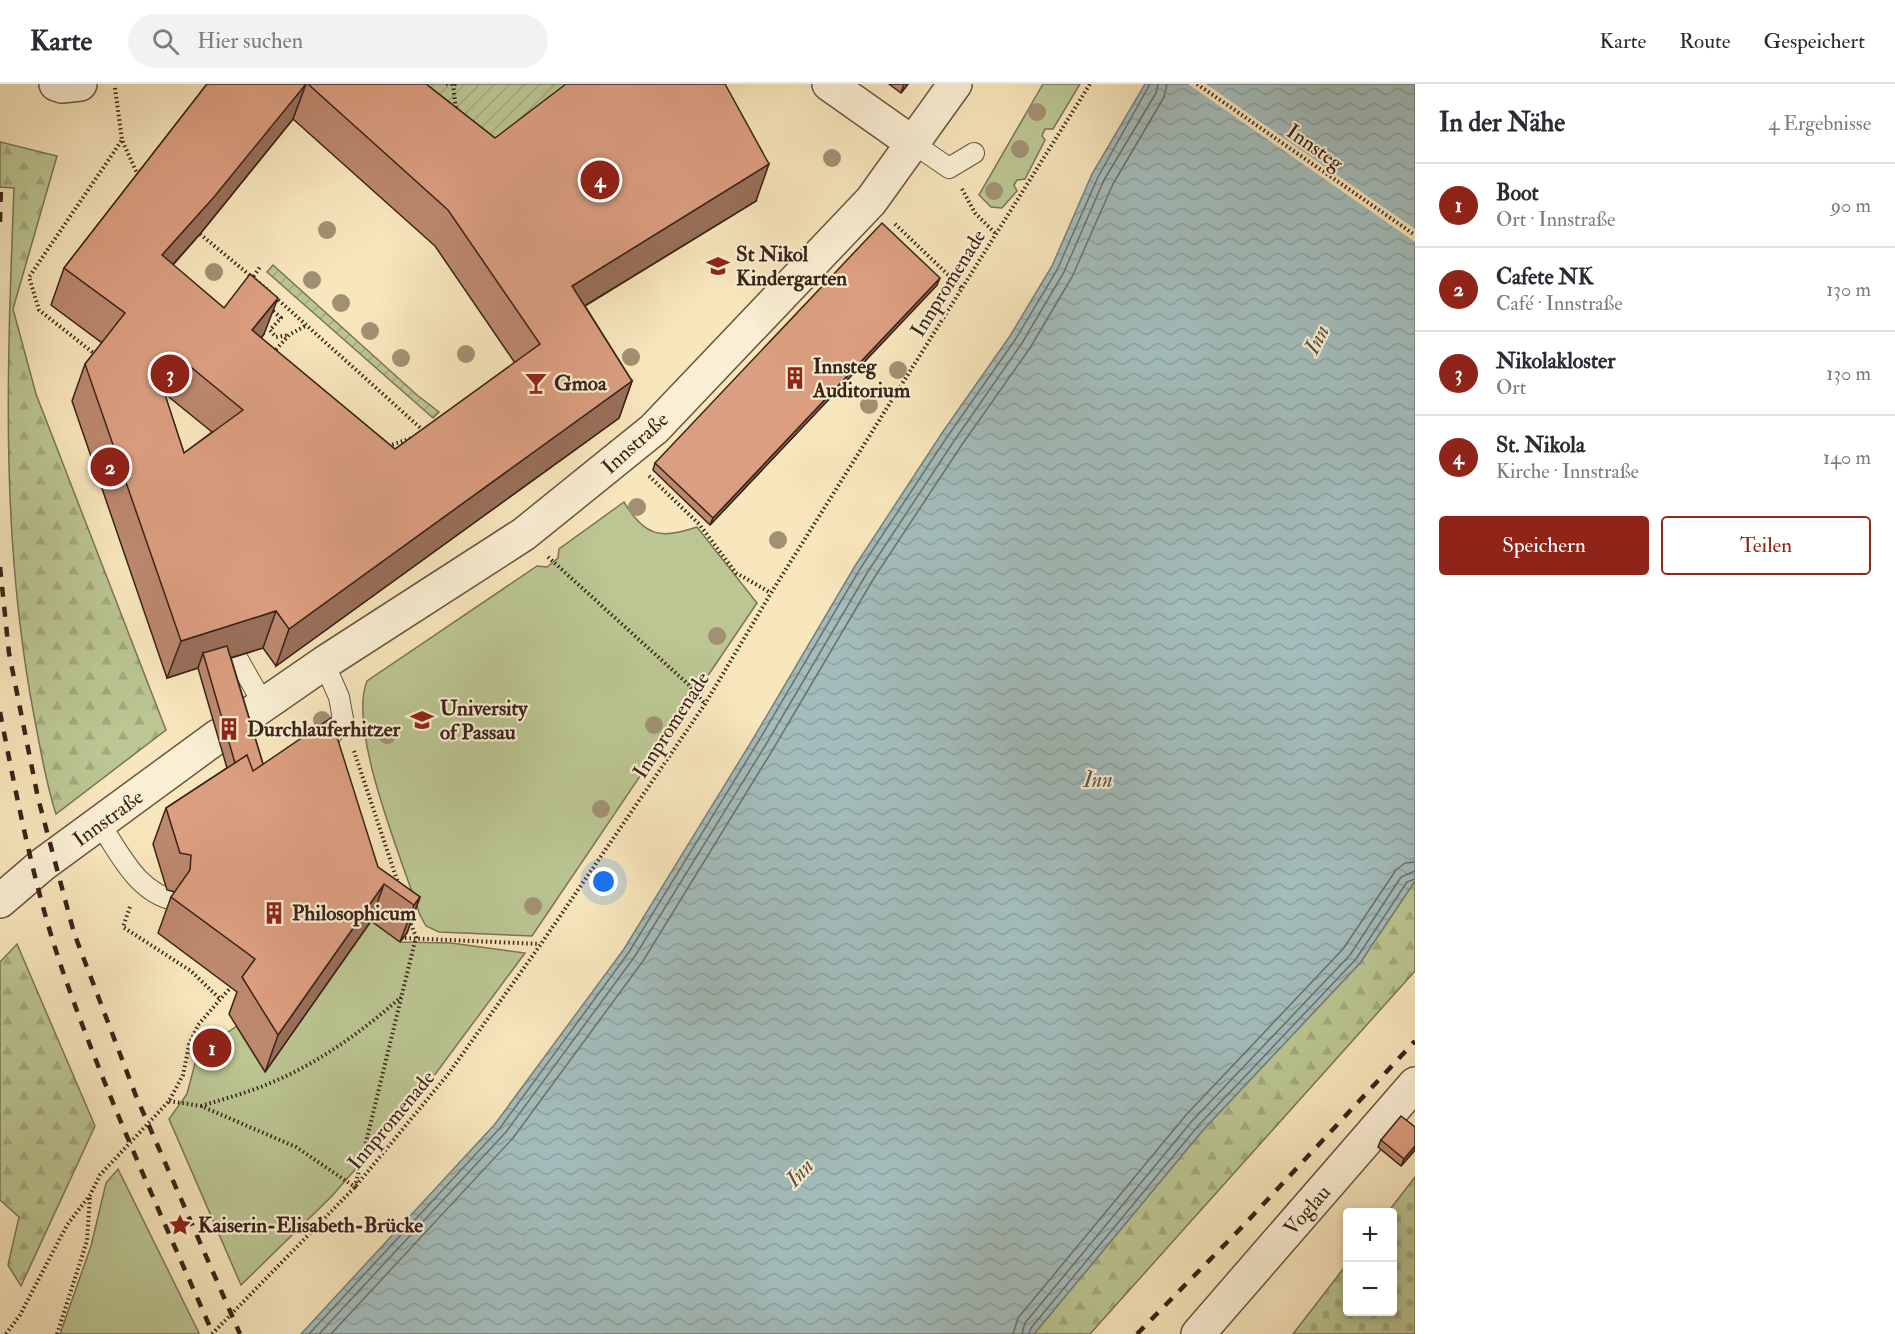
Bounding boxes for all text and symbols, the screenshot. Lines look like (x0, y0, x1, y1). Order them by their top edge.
search box (128, 14, 548, 68)
text: Karte (30, 24, 92, 59)
icon: search (149, 25, 182, 58)
text: Hier suchen (197, 27, 303, 55)
text: Karte (1600, 28, 1646, 55)
text: Route (1679, 28, 1731, 55)
text: Gespeichert (1764, 28, 1865, 55)
text: In der Nähe (1439, 107, 1565, 139)
text: 4 Ergebnisse (1769, 111, 1871, 136)
street label: Innsteg (1281, 118, 1349, 177)
pin: 4 (580, 158, 620, 202)
text: Boot (1496, 179, 1539, 207)
text: 1 (1455, 193, 1462, 218)
text: 90 m (1831, 193, 1871, 218)
text: Ort · Innstraße (1496, 207, 1615, 232)
street label: Innpromenade (905, 224, 992, 342)
place label: St Nikol Kindergarten (736, 241, 847, 292)
school or university icon: St Nikol Kindergarten (705, 253, 731, 279)
text: Cafete NK (1496, 263, 1593, 291)
text: 2 (1453, 277, 1464, 302)
text: 130 m (1826, 277, 1871, 302)
text: Café · Innstraße (1496, 291, 1623, 316)
water label: Inn (1297, 320, 1336, 360)
text: Nikolakloster (1496, 347, 1615, 375)
pin: 3 (150, 352, 190, 396)
place label: Innsteg Auditorium (812, 353, 911, 404)
text: 3 (1455, 361, 1462, 386)
text: 130 m (1826, 361, 1871, 386)
building icon: Innsteg Auditorium (782, 365, 808, 391)
bar icon: Gmoa (523, 370, 549, 396)
place label: Gmoa (554, 370, 608, 397)
text: Ort (1496, 375, 1526, 400)
street label: Innstraße (596, 406, 675, 480)
text: St. Nikola (1496, 431, 1585, 459)
pin: 2 (90, 444, 130, 490)
text: 4 (1453, 445, 1464, 470)
text: 140 m (1823, 445, 1871, 470)
text: Kirche · Innstraße (1496, 459, 1639, 484)
button: Speichern (1439, 516, 1649, 575)
button: Teilen (1661, 516, 1871, 575)
street label: Innpromenade (627, 667, 716, 784)
place label: University of Passau (440, 695, 528, 746)
school or university icon: University of Passau (409, 707, 435, 733)
building icon: Durchlauferhitzer (216, 716, 242, 742)
place label: Durchlauferhitzer (247, 716, 402, 743)
water label: Inn (1082, 766, 1113, 794)
street label: Innstraße (68, 784, 149, 853)
your location (589, 867, 618, 896)
building icon: Philosophicum (261, 900, 287, 926)
place label: Philosophicum (292, 900, 417, 927)
pin: 1 (192, 1026, 232, 1070)
street label: Innpromenade (342, 1065, 441, 1176)
water label: Inn (779, 1152, 820, 1194)
street label: Voglau (1278, 1179, 1337, 1241)
map controls (1343, 1208, 1397, 1316)
button: + (1343, 1208, 1397, 1262)
place icon: Kaiserin-Elisabeth-Brücke (167, 1212, 193, 1238)
place label: Kaiserin-Elisabeth-Brücke (198, 1212, 423, 1239)
button: − (1343, 1262, 1397, 1316)

